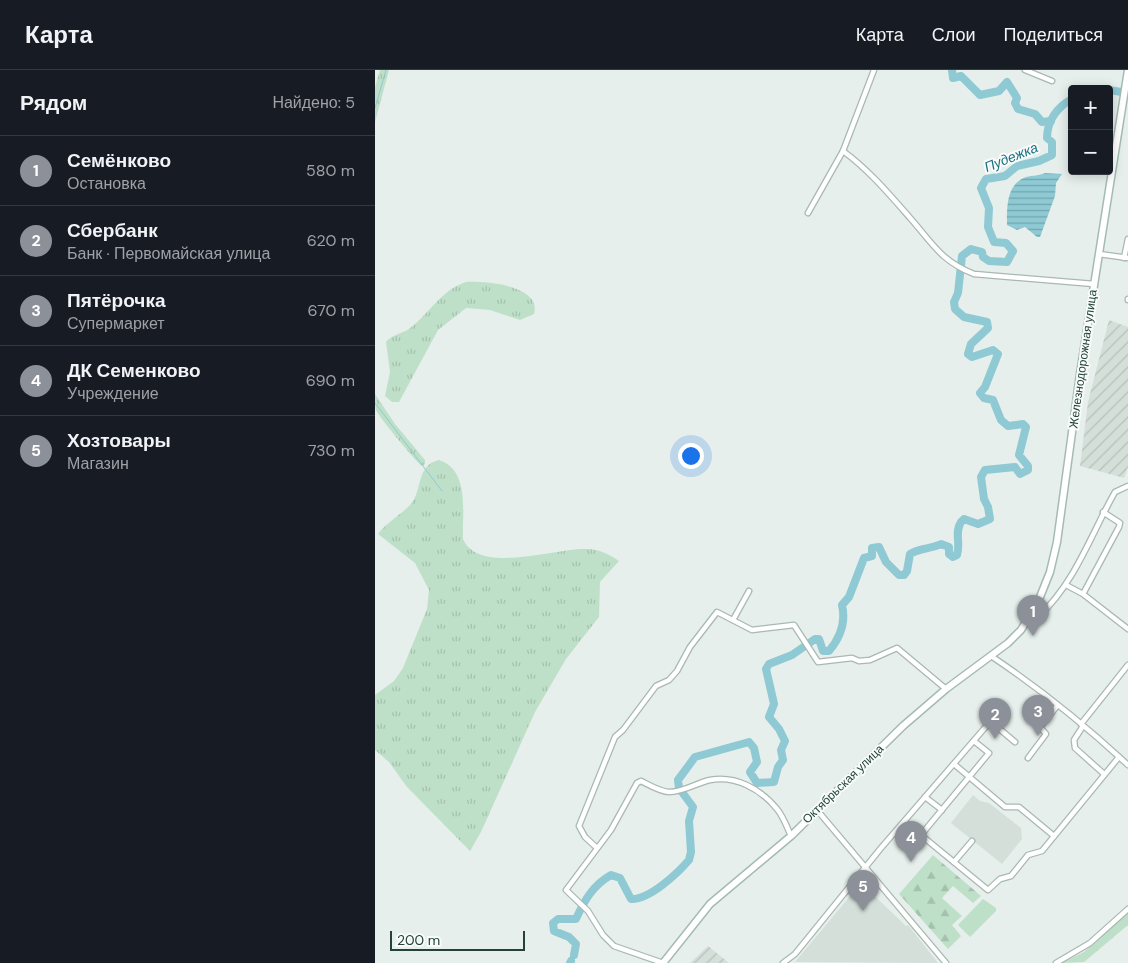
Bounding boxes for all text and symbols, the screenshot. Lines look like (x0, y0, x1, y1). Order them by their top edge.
text: Карта (25, 19, 93, 50)
text: Карта (856, 23, 904, 47)
text: Слои (932, 23, 976, 47)
text: Поделиться (1004, 23, 1103, 47)
map controls (1068, 85, 1113, 175)
button: + (1068, 85, 1113, 130)
text: Рядом (20, 89, 87, 117)
text: Найдено: 5 (272, 92, 355, 113)
button: − (1068, 130, 1113, 175)
water label: Пудежка (981, 138, 1041, 176)
text: Семёнково (67, 148, 171, 173)
text: 1 (33, 160, 39, 181)
text: 580 m (306, 160, 355, 181)
text: Остановка (67, 173, 146, 194)
text: Сбербанк (67, 218, 158, 243)
text: 2 (31, 230, 41, 251)
text: 620 m (307, 230, 355, 251)
text: Банк · Первомайская улица (67, 243, 270, 264)
text: Пятёрочка (67, 288, 165, 313)
street label: Железнодорожная улица (1065, 288, 1101, 429)
text: 3 (31, 300, 41, 321)
text: 670 m (308, 300, 355, 321)
text: Супермаркет (67, 313, 165, 334)
text: ДК Семенково (67, 358, 201, 383)
text: 4 (31, 370, 41, 391)
text: 690 m (306, 370, 355, 391)
text: Учреждение (67, 383, 159, 404)
text: Хозтовары (67, 428, 171, 453)
text: 5 (31, 440, 41, 461)
text: 730 m (308, 440, 355, 461)
your location (678, 443, 704, 469)
text: Магазин (67, 453, 129, 474)
pin: 1 (1017, 595, 1049, 636)
pin: 3 (1022, 695, 1054, 736)
pin: 2 (979, 698, 1011, 739)
street label: Октябрьская улица (799, 741, 887, 827)
pin: 4 (895, 821, 927, 862)
pin: 5 (847, 870, 879, 911)
scale bar (390, 928, 525, 951)
text: 200 m (397, 931, 440, 949)

